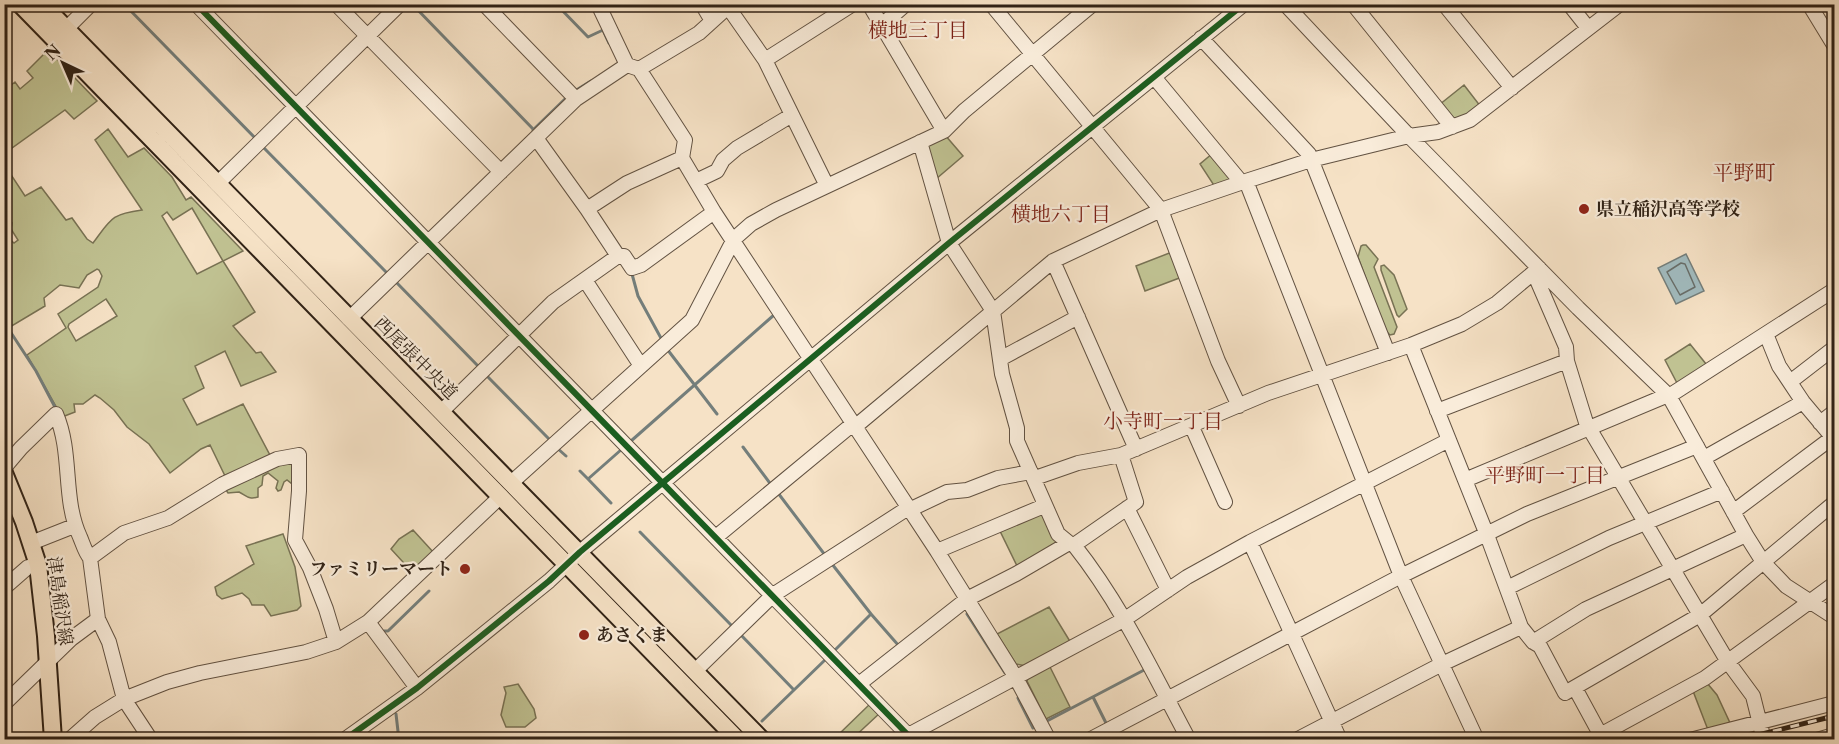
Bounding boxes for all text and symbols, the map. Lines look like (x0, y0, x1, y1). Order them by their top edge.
district label: 横地三丁目 (868, 18, 968, 42)
north arrow (33, 33, 93, 93)
text: N (41, 40, 65, 64)
district label: 平野町 (1713, 160, 1776, 185)
place label: 県立稲沢高等学校 (1596, 198, 1740, 220)
district label: 横地六丁目 (1011, 202, 1111, 226)
marker: 県立稲沢高等学校 (1577, 202, 1591, 216)
street label: 西尾張中央道 (370, 312, 462, 404)
district label: 小寺町一丁目 (1103, 409, 1223, 433)
district label: 平野町一丁目 (1485, 463, 1605, 487)
street label: 津島稲沢線 (43, 555, 77, 647)
place label: ファミリーマート (309, 558, 453, 580)
marker: ファミリーマート (458, 562, 472, 576)
place label: あさくま (596, 624, 668, 646)
marker: あさくま (577, 628, 591, 642)

